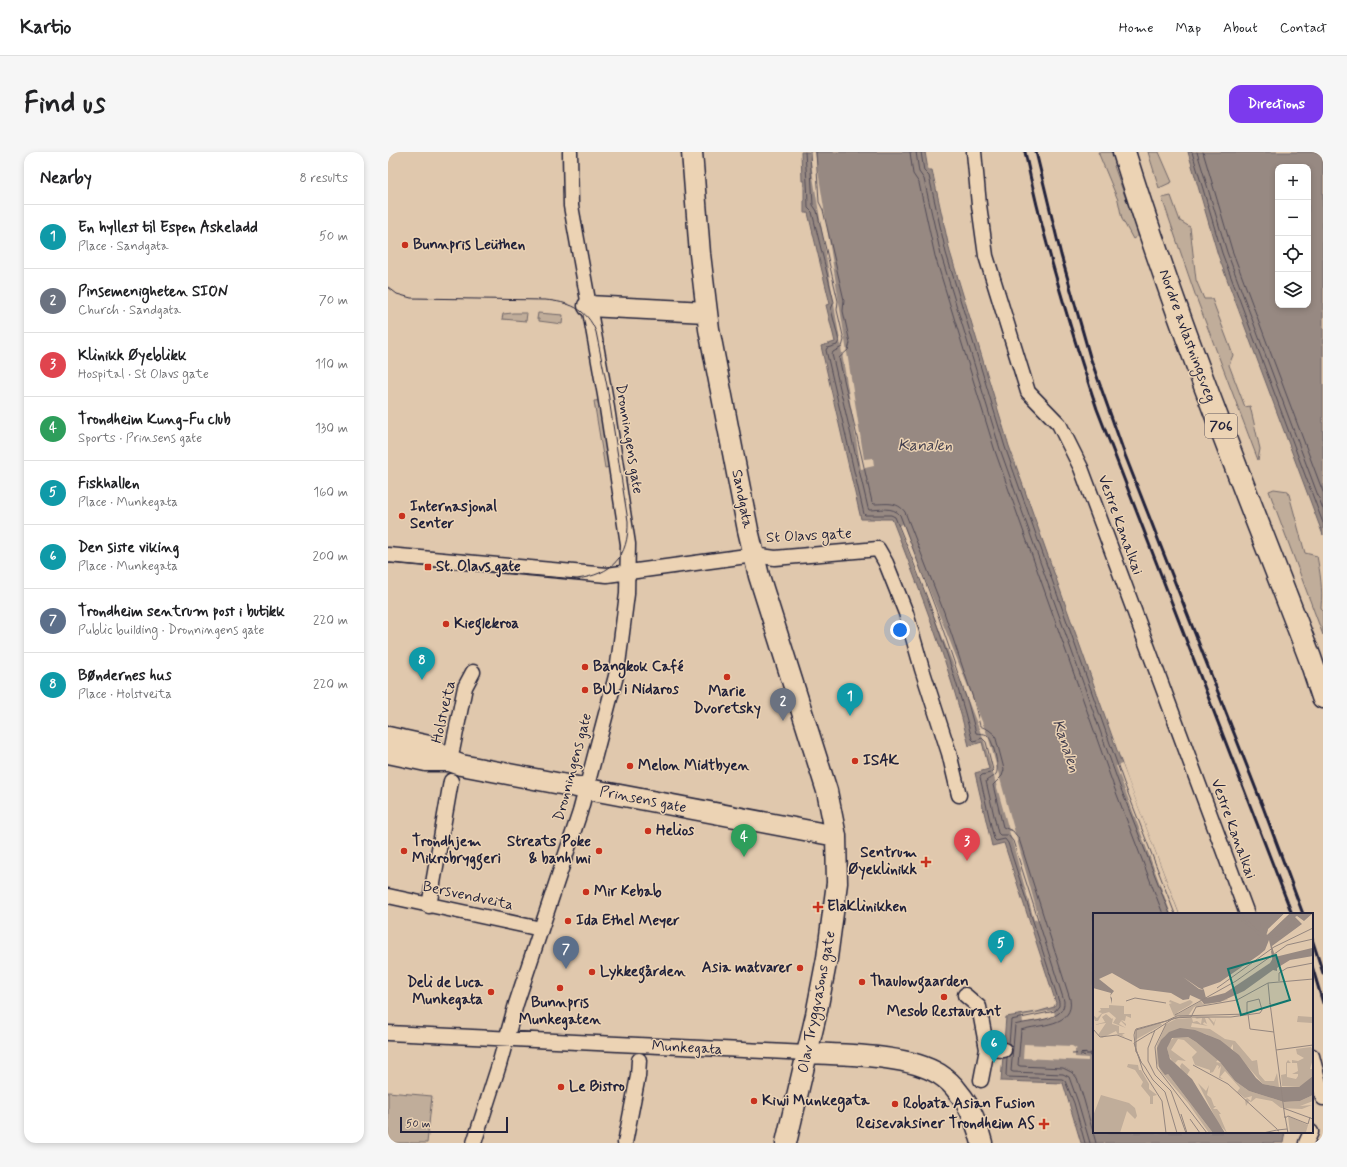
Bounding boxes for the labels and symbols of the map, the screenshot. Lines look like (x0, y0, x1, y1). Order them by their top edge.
place label: Bunnpris Leüthen (413, 235, 526, 255)
marker: Bunnpris Leüthen (400, 240, 410, 250)
street label: Nordre avlastningsveg (1153, 267, 1220, 406)
street label: Dronningens gate (610, 383, 648, 496)
road number: 706 (1205, 414, 1237, 438)
water label: Kanalen (898, 435, 952, 456)
street label: Sandgata (726, 468, 758, 531)
street label: Vestre Kanalkai (1093, 472, 1147, 578)
place label: Internasjonal Senter (410, 497, 497, 534)
marker: Internasjonal Senter (397, 511, 407, 521)
street label: St Olavs gate (766, 524, 853, 549)
place label: St. Olavs gate (436, 557, 521, 578)
marker: St. Olavs gate (423, 562, 433, 572)
place label: Kieglekroa (454, 614, 519, 636)
marker: Kieglekroa (441, 619, 451, 629)
your location (890, 620, 910, 640)
pin: 8 (409, 647, 435, 680)
place label: Bangkok Café (593, 657, 684, 679)
marker: Bangkok Café (580, 662, 590, 672)
marker: Marie Dvoretsky (722, 672, 732, 682)
street label: Holstveita (427, 678, 461, 745)
place label: BUL i Nidaros (593, 680, 679, 700)
place label: Marie Dvoretsky (693, 682, 761, 719)
pin: 1 (837, 683, 863, 716)
marker: BUL i Nidaros (580, 685, 590, 695)
pin: 2 (770, 688, 796, 721)
street label: Dronningens gate (549, 711, 597, 823)
water label: Kanalen (1047, 717, 1085, 775)
place label: ISAK (863, 751, 900, 771)
place label: Melon Midtbyen (638, 756, 750, 776)
marker: ISAK (850, 756, 860, 766)
marker: Melon Midtbyen (625, 761, 635, 771)
street label: Vestre Kanalkai (1206, 776, 1260, 882)
street label: Prinsens gate (598, 782, 688, 818)
place label: Helios (656, 821, 694, 841)
pin: 4 (731, 824, 757, 857)
marker: Helios (643, 826, 653, 836)
pin: 3 (954, 828, 980, 861)
place label: Trondhjem Mikrobryggeri (412, 832, 501, 871)
place label: Streats Poke & banh mi (507, 832, 592, 869)
place label: Sentrum Øyeklinikk (848, 843, 918, 880)
marker: Trondhjem Mikrobryggeri (399, 846, 409, 856)
marker: Streats Poke & banh mi (594, 846, 604, 856)
marker: Sentrum Øyeklinikk (920, 856, 932, 868)
street label: Bersvendveita (421, 877, 516, 915)
place label: Mir Kebab (594, 882, 662, 902)
marker: Mir Kebab (581, 887, 591, 897)
place label: ElaKlinikken (827, 897, 907, 917)
marker: ElaKlinikken (812, 901, 824, 913)
place label: Ida Ethel Meyer (576, 911, 680, 931)
inset map (1093, 913, 1313, 1133)
marker: Ida Ethel Meyer (563, 916, 573, 926)
street label: Olav Tryggvasons gate (793, 929, 842, 1075)
pin: 5 (988, 930, 1014, 963)
pin: 7 (553, 936, 579, 969)
place label: Asia matvarer (702, 958, 793, 978)
place label: Lykkegården (600, 962, 686, 984)
marker: Asia matvarer (795, 963, 805, 973)
marker: Lykkegården (587, 967, 597, 977)
place label: Thaulowgaarden (870, 972, 969, 994)
place label: Deli de Luca Munkegata (407, 973, 484, 1011)
marker: Thaulowgaarden (857, 977, 867, 987)
marker: Bunnpris Munkegaten (555, 983, 565, 993)
marker: Deli de Luca Munkegata (486, 987, 496, 997)
marker: Mesob Restaurant (939, 992, 949, 1002)
place label: Bunnpris Munkegaten (519, 993, 602, 1031)
place label: Mesob Restaurant (887, 1002, 1001, 1022)
pin: 6 (981, 1030, 1007, 1063)
street label: Munkegata (651, 1036, 723, 1060)
place label: Le Bistro (569, 1077, 625, 1097)
marker: Le Bistro (556, 1082, 566, 1092)
place label: Kiwi Munkegata (762, 1091, 870, 1113)
place label: Robata Asian Fusion (903, 1094, 1035, 1114)
marker: Kiwi Munkegata (749, 1096, 759, 1106)
marker: Robata Asian Fusion (890, 1099, 900, 1109)
place label: Reisevaksiner Trondheim AS (856, 1114, 1035, 1134)
scale bar (400, 1115, 508, 1134)
marker: Reisevaksiner Trondheim AS (1038, 1118, 1050, 1130)

